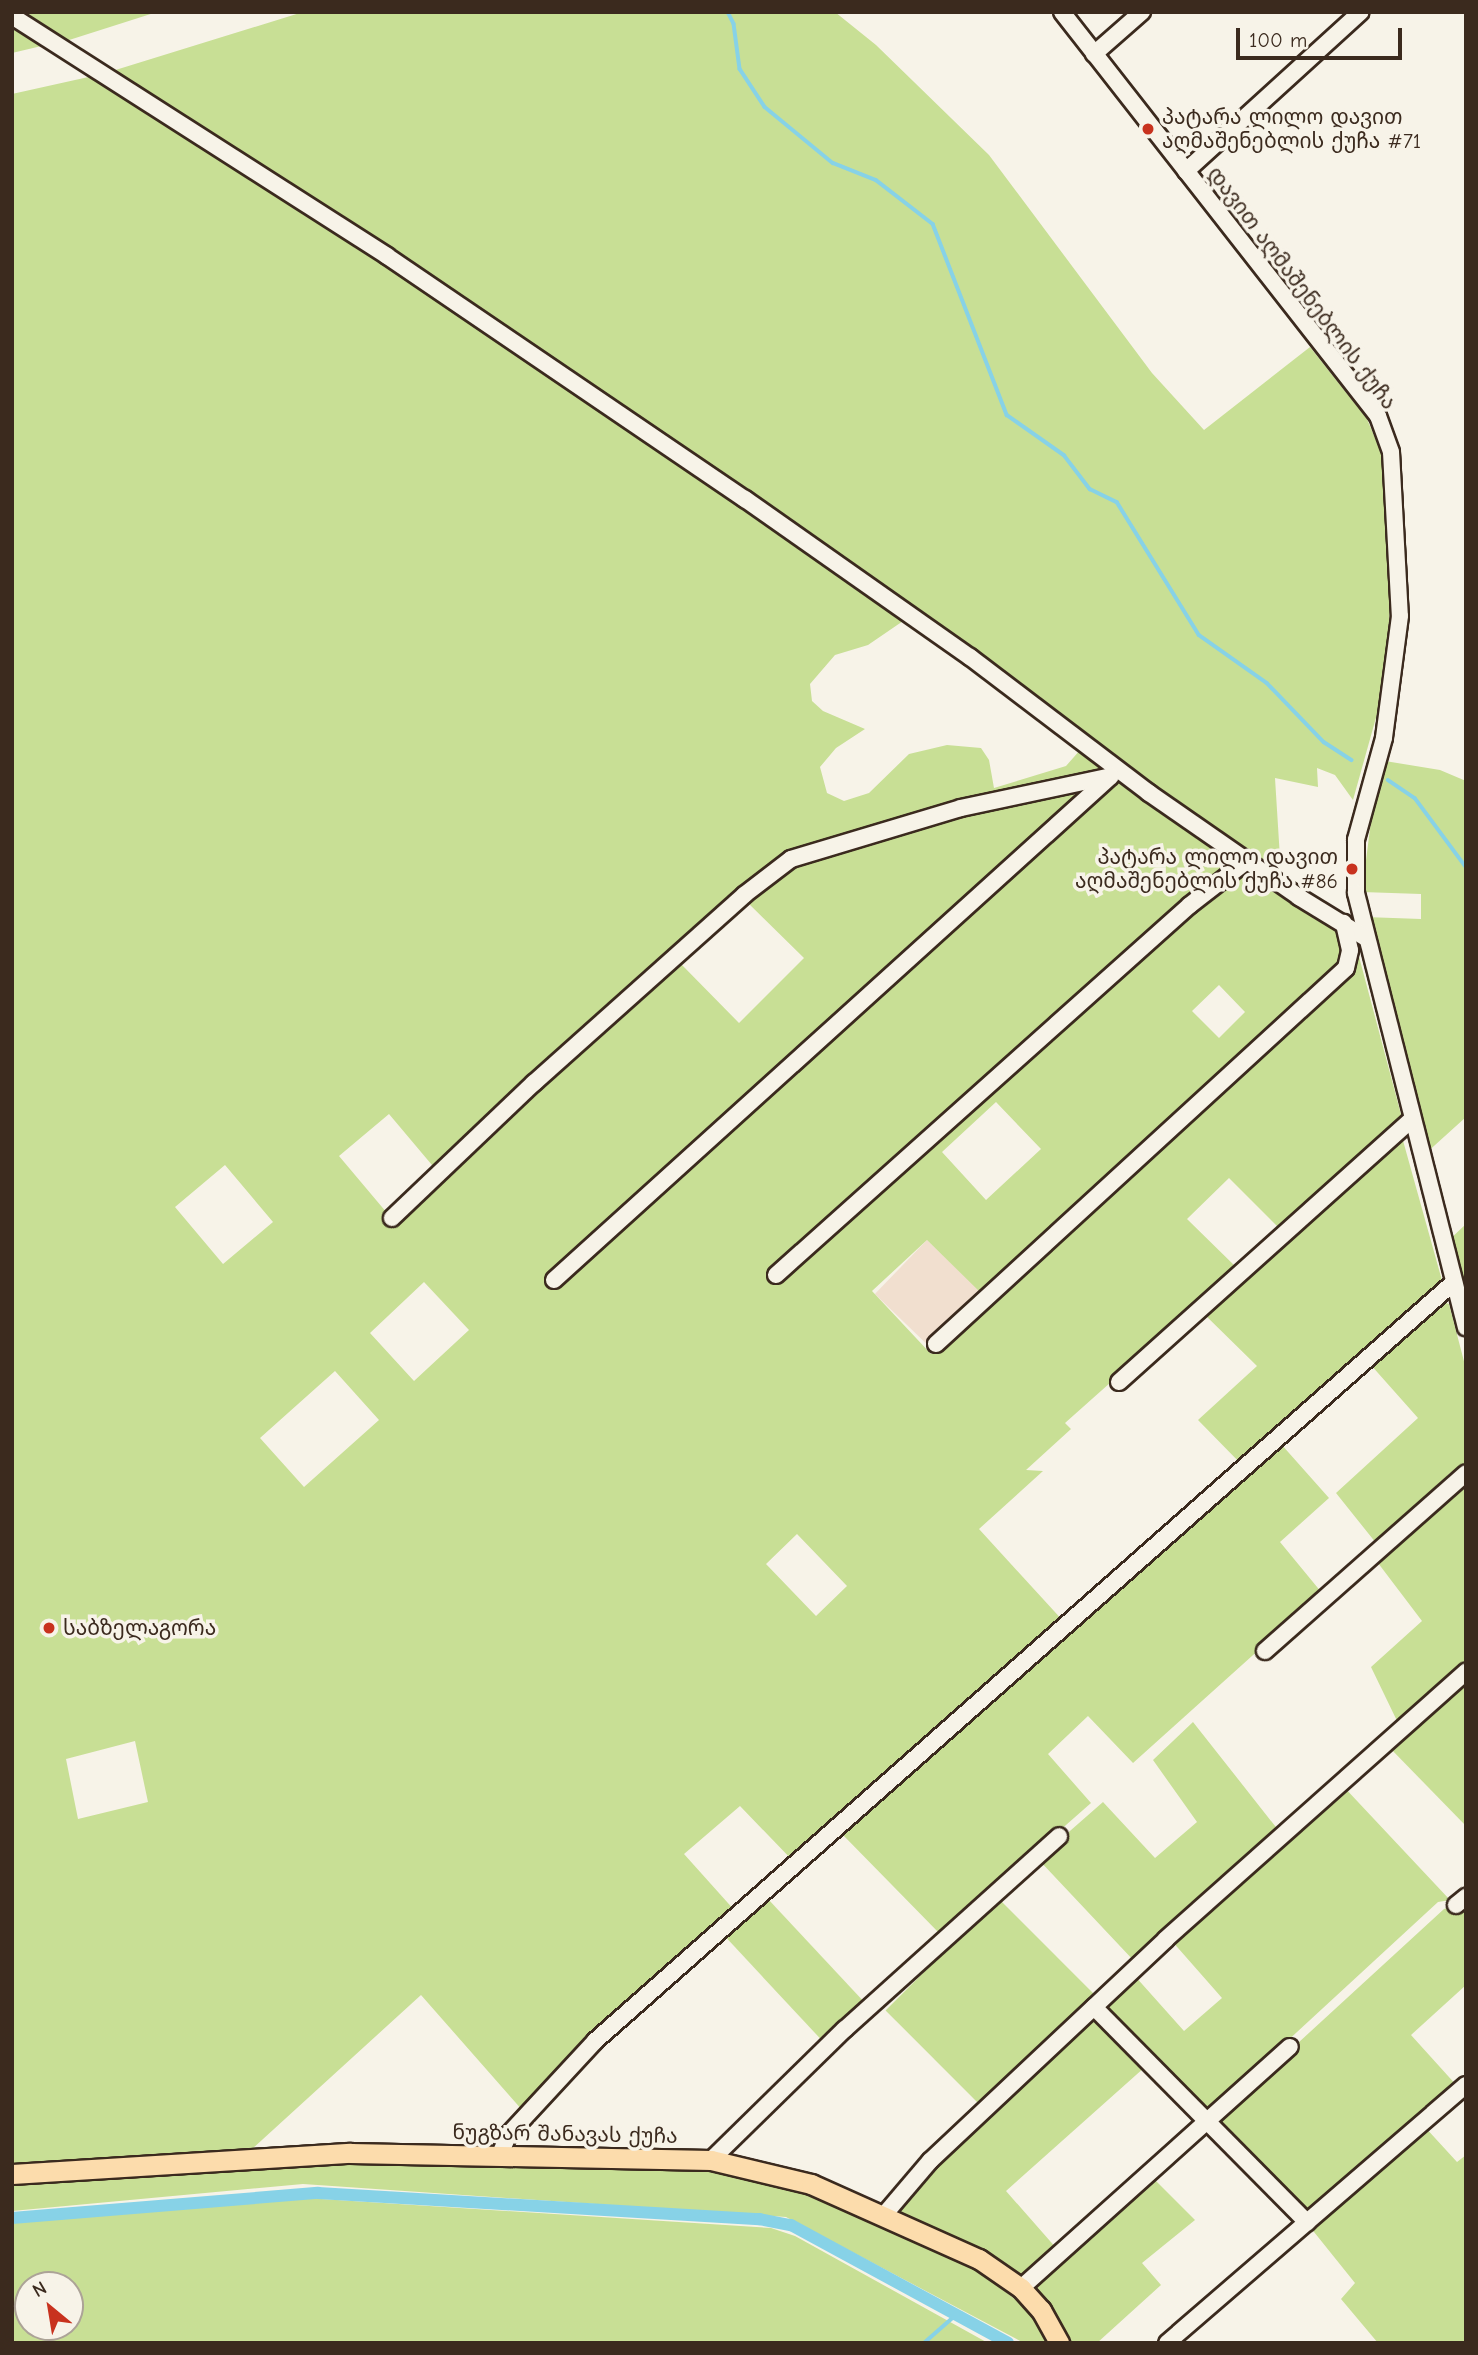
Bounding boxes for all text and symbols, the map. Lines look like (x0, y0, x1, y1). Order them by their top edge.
scale bar (1240, 14, 1406, 58)
text: 100 m (1249, 28, 1307, 52)
place label: პატარა ლილო დავით აღმაშენებლის ქუჩა #71 (1162, 104, 1421, 154)
marker: პატარა ლილო დავით აღმაშენებლის ქუჩა #71 (1140, 121, 1156, 137)
street label: დავით აღმაშენებლის ქუჩა (1202, 162, 1402, 414)
place label: პატარა ლილო დავით აღმაშენებლის ქუჩა #86 (1075, 844, 1338, 894)
marker: პატარა ლილო დავით აღმაშენებლის ქუჩა #86 (1344, 861, 1360, 877)
place label: საბზელაგორა (63, 1615, 216, 1641)
marker: საბზელაგორა (41, 1620, 57, 1636)
street label: ნუგზარ შანავას ქუჩა (452, 2119, 678, 2149)
north arrow (14, 2271, 84, 2341)
text: N (29, 2277, 50, 2302)

